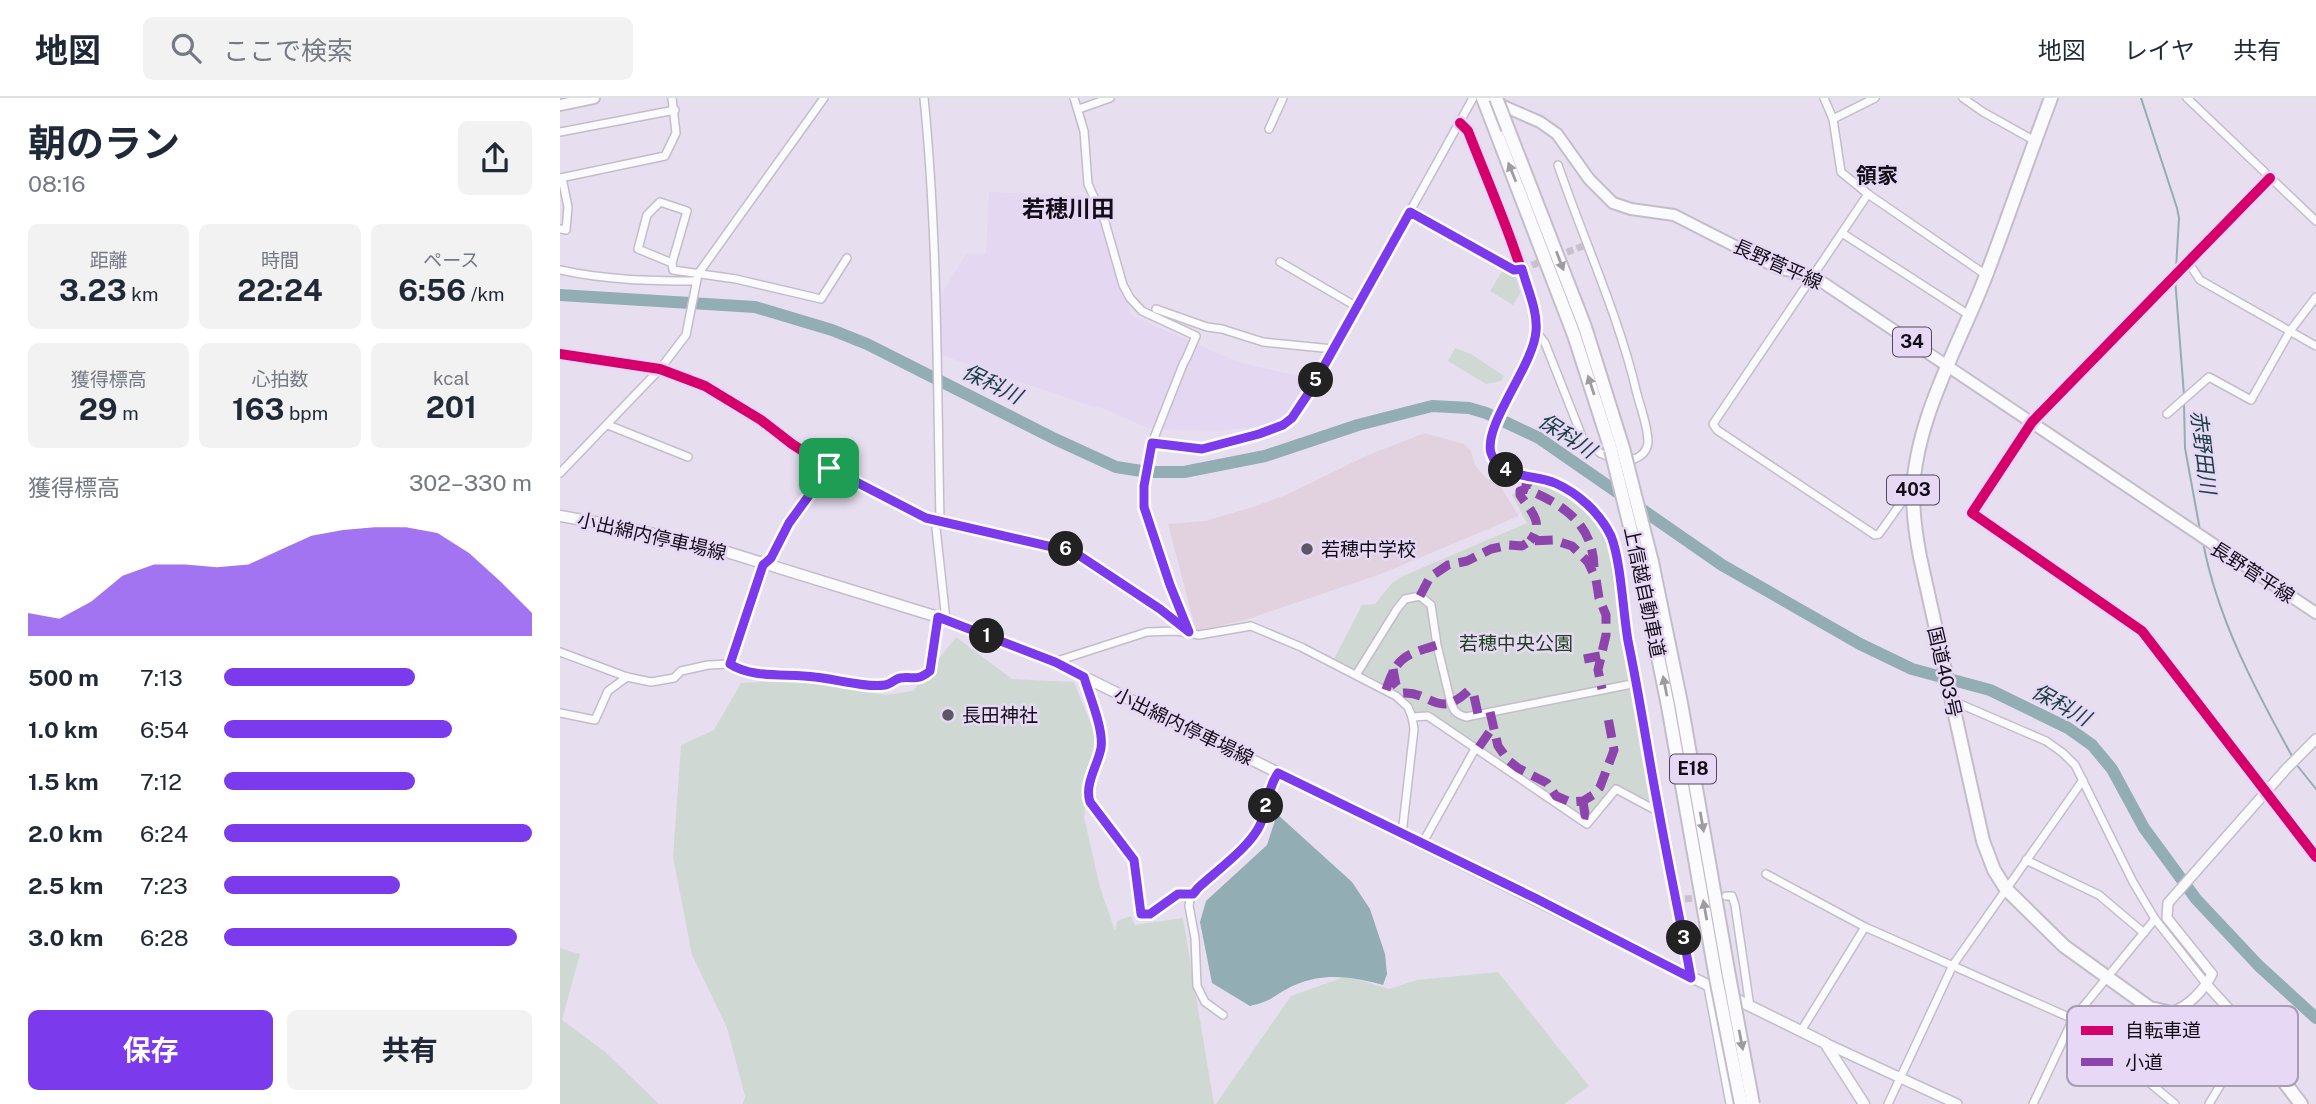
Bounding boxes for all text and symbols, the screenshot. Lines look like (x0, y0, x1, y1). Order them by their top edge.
search box (143, 17, 633, 80)
icon: search (167, 29, 205, 67)
text: 地図 (35, 31, 101, 69)
text: ここで検索 (223, 35, 353, 66)
text: 地図 (2038, 36, 2086, 64)
text: レイヤ (2124, 36, 2195, 64)
text: 共有 (2233, 36, 2281, 64)
text: 朝のラン (28, 121, 180, 166)
button: share (458, 121, 532, 195)
one-way arrow (1506, 161, 1517, 182)
district label: 領家 (1856, 163, 1898, 188)
text: 08:16 (28, 170, 86, 197)
district label: 若穂川田 (1022, 195, 1114, 222)
street label: 長野菅平線 (1730, 235, 1826, 293)
text: 距離 (90, 249, 128, 271)
text: 時間 (261, 249, 299, 271)
text: ペース (423, 249, 479, 271)
one-way arrow (1555, 251, 1566, 272)
text: 3.23 (59, 272, 127, 308)
text: 22:24 (237, 272, 323, 308)
text: 6:56 (398, 272, 466, 308)
text: km (127, 283, 158, 305)
text: /km (466, 283, 505, 305)
road number: 34 (1893, 328, 1931, 356)
water label: 保科川 (958, 359, 1028, 409)
pin: 5 (1298, 362, 1334, 398)
text: kcal (433, 367, 470, 389)
text: 獲得標高 (71, 368, 147, 390)
text: 心拍数 (251, 368, 309, 390)
text: 5 (1309, 368, 1322, 390)
one-way arrow (1585, 374, 1596, 395)
text: 201 (426, 389, 477, 425)
text: 29 (79, 391, 118, 427)
text: 163 (232, 391, 284, 427)
text: m (118, 402, 139, 424)
text: bpm (284, 402, 328, 424)
water label: 保科川 (1534, 408, 1602, 464)
water label: 赤野田川 (2186, 409, 2221, 497)
pin (799, 438, 859, 498)
icon: arrive (810, 449, 848, 487)
pin: 4 (1488, 452, 1524, 488)
text: 4 (1499, 458, 1512, 480)
text: 302–330 m (409, 469, 532, 496)
text: 獲得標高 (28, 474, 120, 501)
road number: 403 (1887, 476, 1939, 504)
street label: 小出綿内停車場線 (575, 508, 729, 564)
street label: 上信越自動車道 (1620, 525, 1670, 659)
pin: 6 (1049, 532, 1084, 566)
text: 6 (1059, 537, 1072, 559)
street label: 長野菅平線 (2207, 537, 2299, 607)
place label: 若穂中学校 (1321, 538, 1416, 560)
marker: 若穂中学校 (1299, 541, 1315, 557)
pin: 1 (970, 618, 1004, 654)
text: 1 (982, 624, 991, 646)
street label: 国道403号 (1924, 624, 1966, 720)
park label: 若穂中央公園 (1459, 632, 1573, 654)
text: 500 m (28, 664, 99, 691)
text: 7:13 (140, 664, 183, 691)
one-way arrow (1659, 675, 1670, 697)
water label: 保科川 (2028, 678, 2097, 732)
street label: 小出綿内停車場線 (1111, 683, 1257, 769)
place label: 長田神社 (962, 704, 1038, 726)
marker: 長田神社 (940, 707, 956, 723)
text: 1.0 km (28, 716, 98, 743)
text: 6:54 (140, 716, 189, 743)
road number: E18 (1670, 754, 1716, 784)
text: 1.5 km (28, 768, 99, 795)
text: 7:12 (140, 768, 182, 795)
pin: 2 (1248, 788, 1284, 824)
text: 2 (1259, 794, 1272, 816)
one-way arrow (1697, 811, 1708, 833)
text: 2.0 km (28, 820, 103, 847)
text: 6:24 (140, 820, 188, 847)
text: 2.5 km (28, 872, 103, 899)
text: 7:23 (140, 872, 188, 899)
one-way arrow (1699, 899, 1710, 921)
pin: 3 (1666, 920, 1702, 956)
text: 3.0 km (28, 924, 103, 951)
text: 6:28 (140, 924, 189, 951)
text: 3 (1677, 926, 1690, 948)
legend (2067, 1006, 2298, 1086)
button: 保存 (28, 1010, 273, 1090)
button: 共有 (287, 1010, 532, 1090)
text: 自転車道 (2125, 1019, 2201, 1041)
one-way arrow (1735, 1029, 1746, 1051)
text: 小道 (2125, 1051, 2163, 1073)

